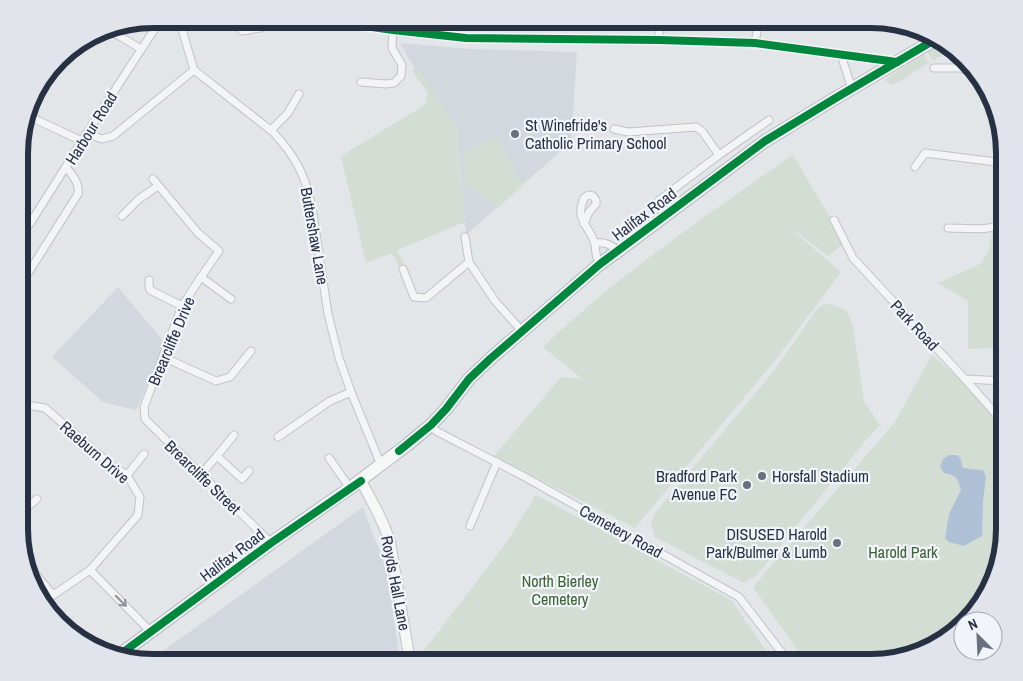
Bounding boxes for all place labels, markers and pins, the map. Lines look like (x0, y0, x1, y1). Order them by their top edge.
place label: St Winefride's Catholic Primary School (525, 114, 667, 154)
marker: St Winefride's Catholic Primary School (509, 128, 521, 140)
place label: Bradford Park Avenue FC (656, 465, 737, 505)
place label: Horsfall Stadium (772, 465, 869, 487)
marker: Horsfall Stadium (756, 470, 768, 482)
marker: Bradford Park Avenue FC (741, 479, 753, 491)
place label: DISUSED Harold Park/Bulmer & Lumb (706, 523, 827, 563)
marker: DISUSED Harold Park/Bulmer & Lumb (831, 537, 843, 549)

